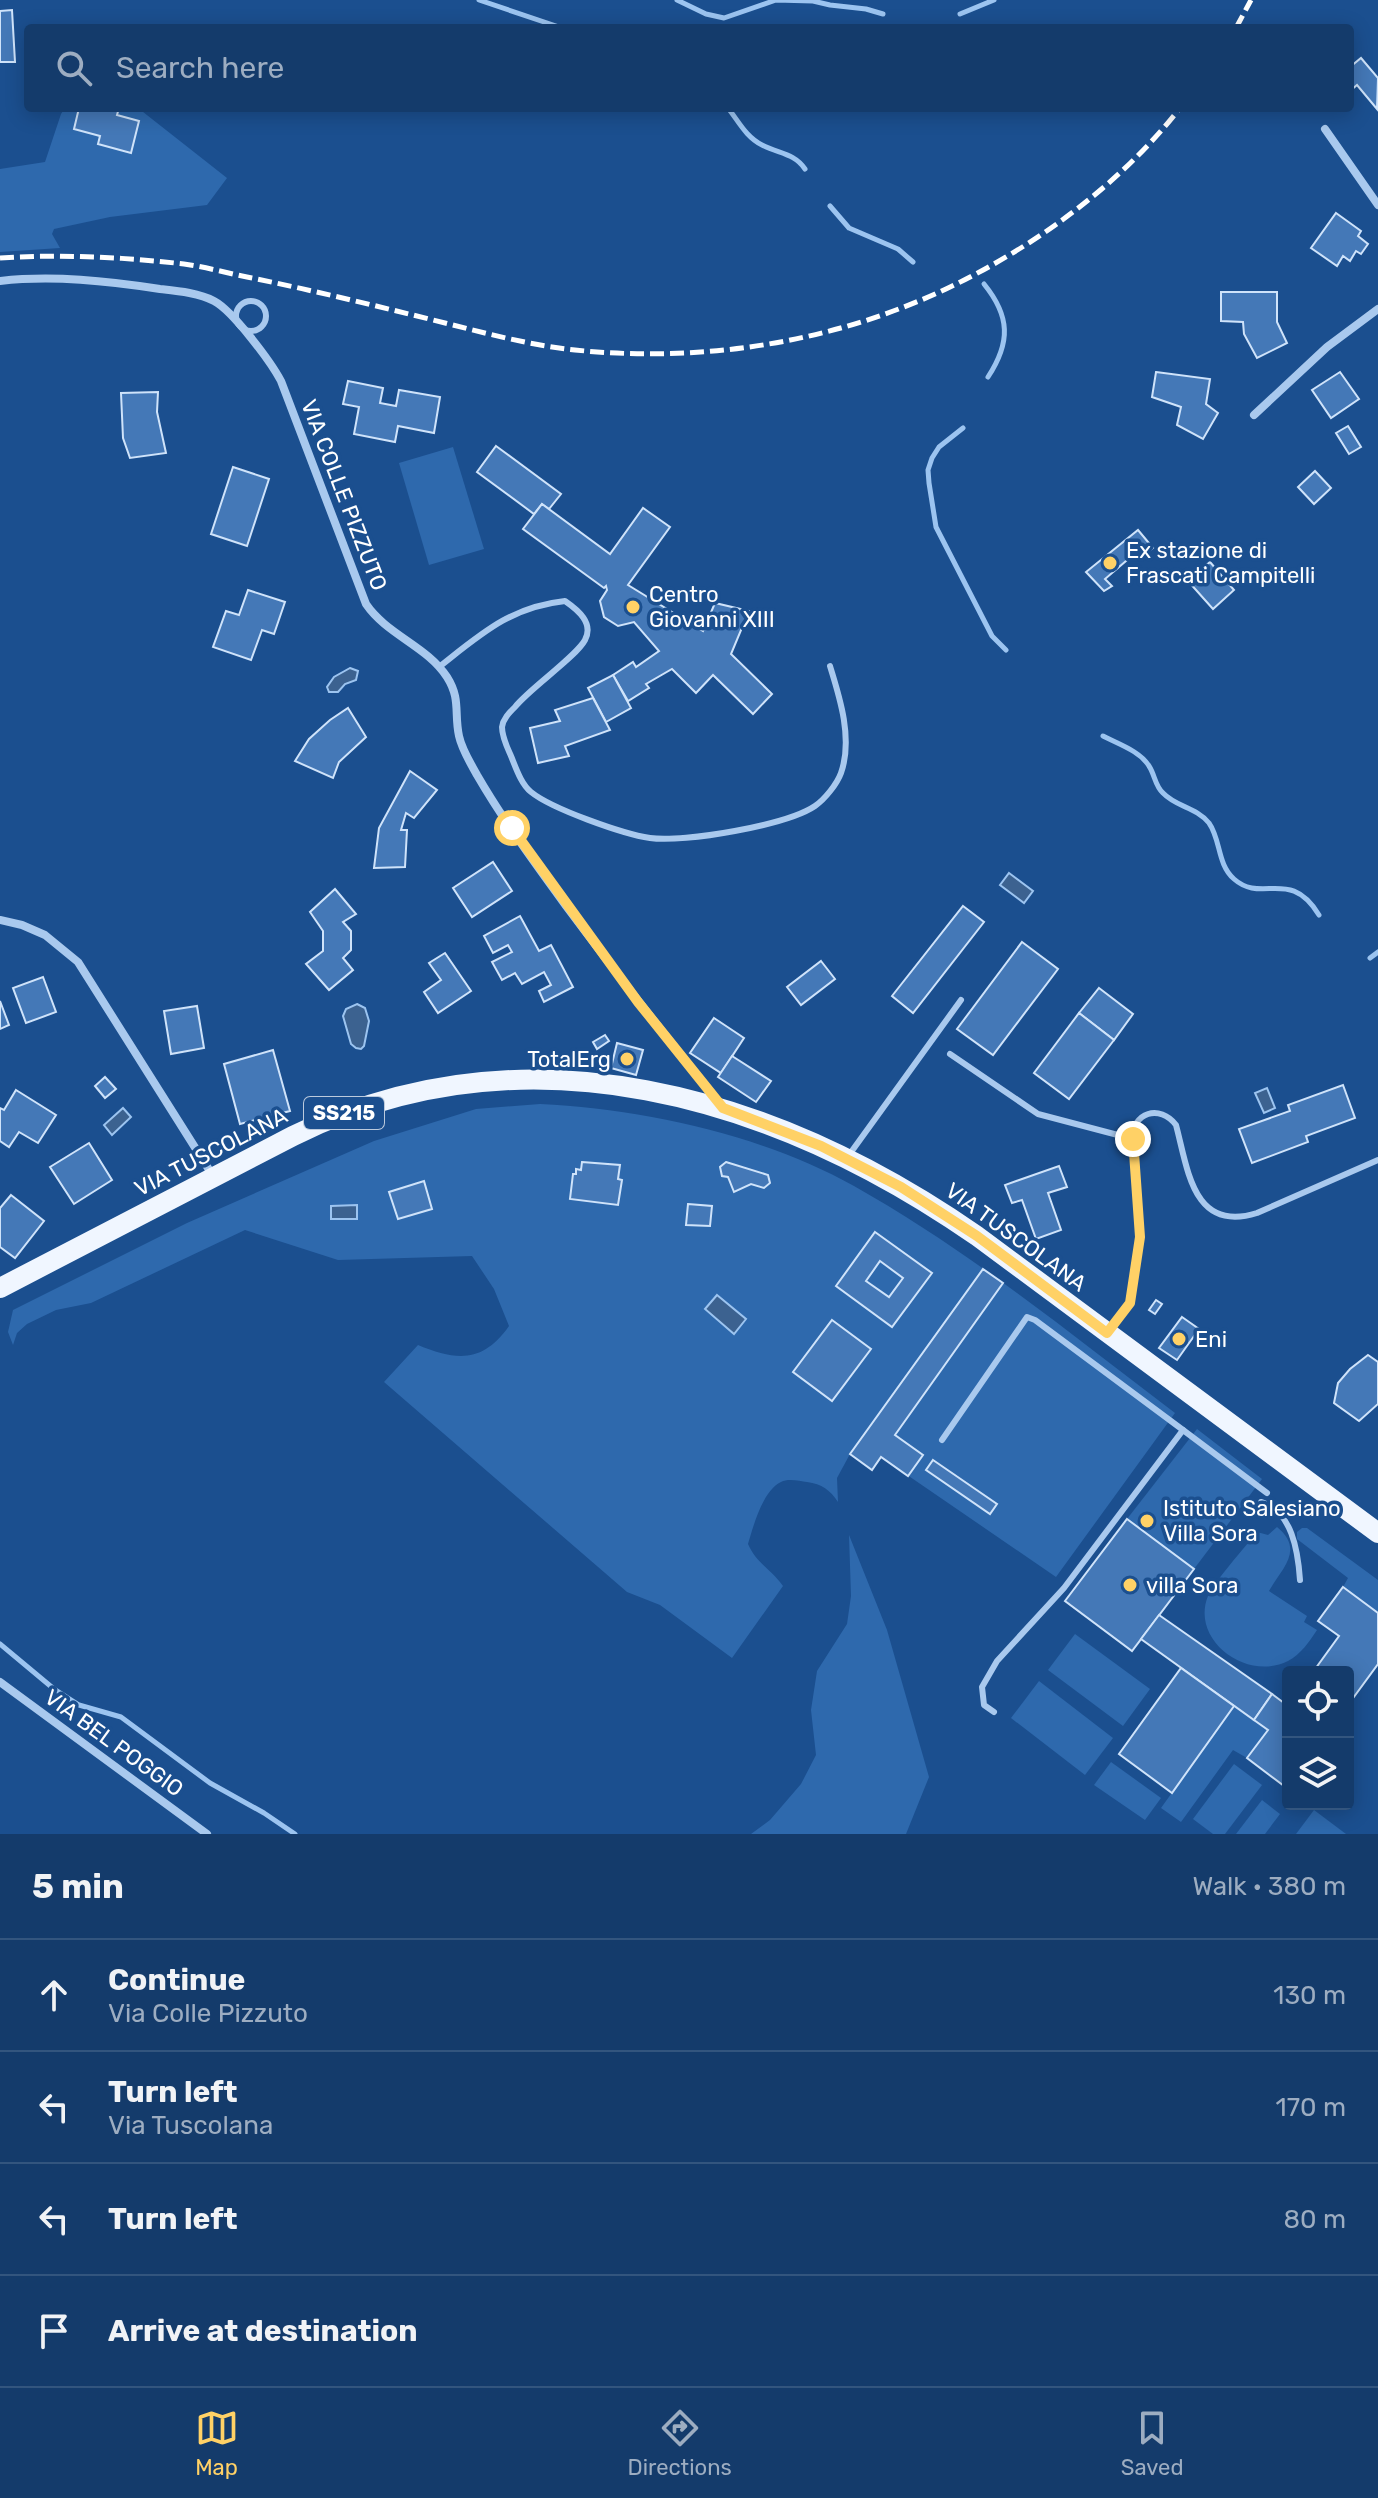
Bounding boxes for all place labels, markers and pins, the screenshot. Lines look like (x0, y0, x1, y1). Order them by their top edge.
place label: Ex stazione di Frascati Campitelli (1126, 537, 1315, 589)
marker: Ex stazione di Frascati Campitelli (1101, 554, 1119, 572)
place label: Centro Giovanni XIII (649, 581, 775, 633)
marker: Centro Giovanni XIII (624, 598, 642, 616)
place label: TotalErg (527, 1046, 611, 1073)
marker: TotalErg (618, 1050, 636, 1068)
place label: Eni (1195, 1326, 1227, 1353)
marker: Eni (1170, 1330, 1188, 1348)
place label: Istituto Salesiano Villa Sora (1163, 1495, 1341, 1547)
marker: Istituto Salesiano Villa Sora (1138, 1512, 1156, 1530)
place label: villa Sora (1146, 1572, 1238, 1599)
marker: villa Sora (1121, 1576, 1139, 1594)

